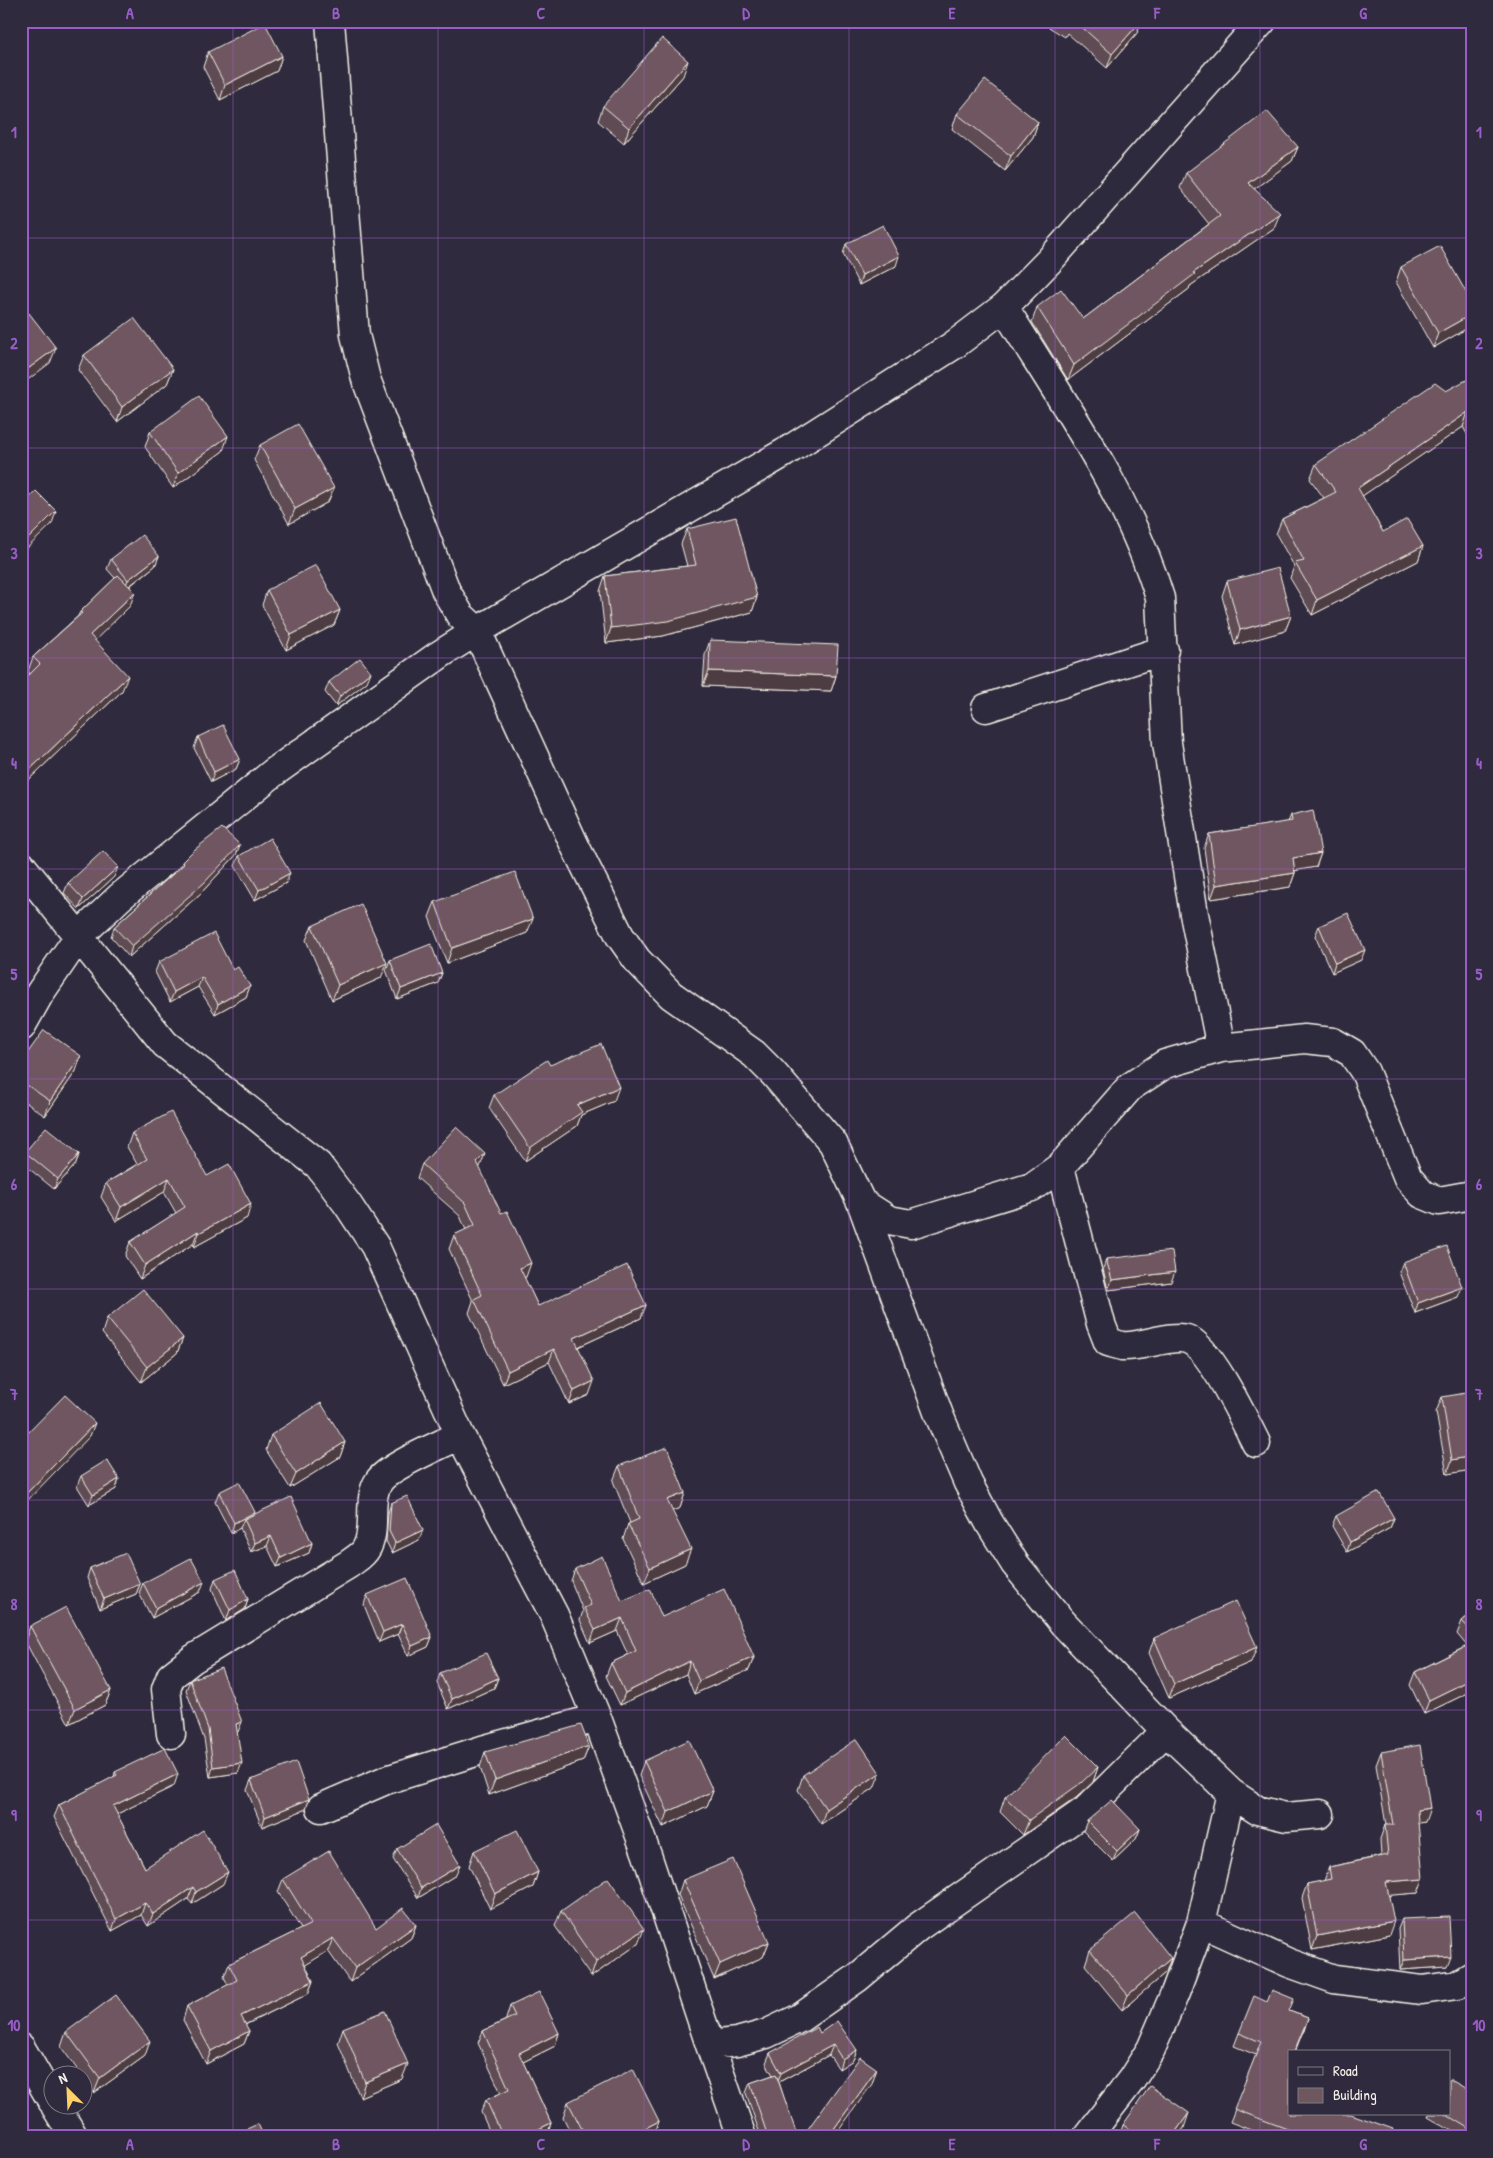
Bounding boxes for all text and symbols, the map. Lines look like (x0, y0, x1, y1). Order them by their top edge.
text: A (126, 2, 134, 24)
text: B (332, 2, 340, 24)
text: C (537, 2, 546, 24)
text: D (742, 2, 750, 24)
text: E (948, 2, 956, 24)
text: F (1153, 2, 1161, 24)
text: G (1359, 2, 1367, 24)
text: 1 (11, 121, 17, 143)
text: 1 (1476, 121, 1482, 143)
text: 2 (10, 332, 18, 354)
text: 2 (1475, 332, 1483, 354)
text: 3 (10, 542, 18, 564)
text: 3 (1475, 542, 1483, 564)
text: 4 (11, 752, 17, 774)
text: 4 (1476, 752, 1482, 774)
text: 5 (11, 963, 18, 985)
text: 5 (1476, 963, 1483, 985)
text: 6 (11, 1173, 18, 1195)
text: 6 (1476, 1173, 1483, 1195)
text: 7 (9, 1383, 18, 1405)
text: 7 (1474, 1383, 1483, 1405)
text: 8 (11, 1593, 18, 1615)
text: 8 (1476, 1593, 1483, 1615)
text: 9 (11, 1804, 17, 1826)
text: 9 (1476, 1804, 1482, 1826)
text: 10 (8, 2014, 20, 2036)
text: 10 (1473, 2014, 1485, 2036)
legend (1288, 2050, 1450, 2116)
text: Road (1333, 2060, 1358, 2081)
north arrow (42, 2066, 92, 2116)
text: N (55, 2067, 70, 2088)
text: Building (1333, 2084, 1377, 2105)
text: A (126, 2133, 134, 2155)
text: B (332, 2133, 340, 2155)
text: C (537, 2133, 546, 2155)
text: D (742, 2133, 750, 2155)
text: E (948, 2133, 956, 2155)
text: F (1153, 2133, 1161, 2155)
text: G (1359, 2133, 1367, 2155)

